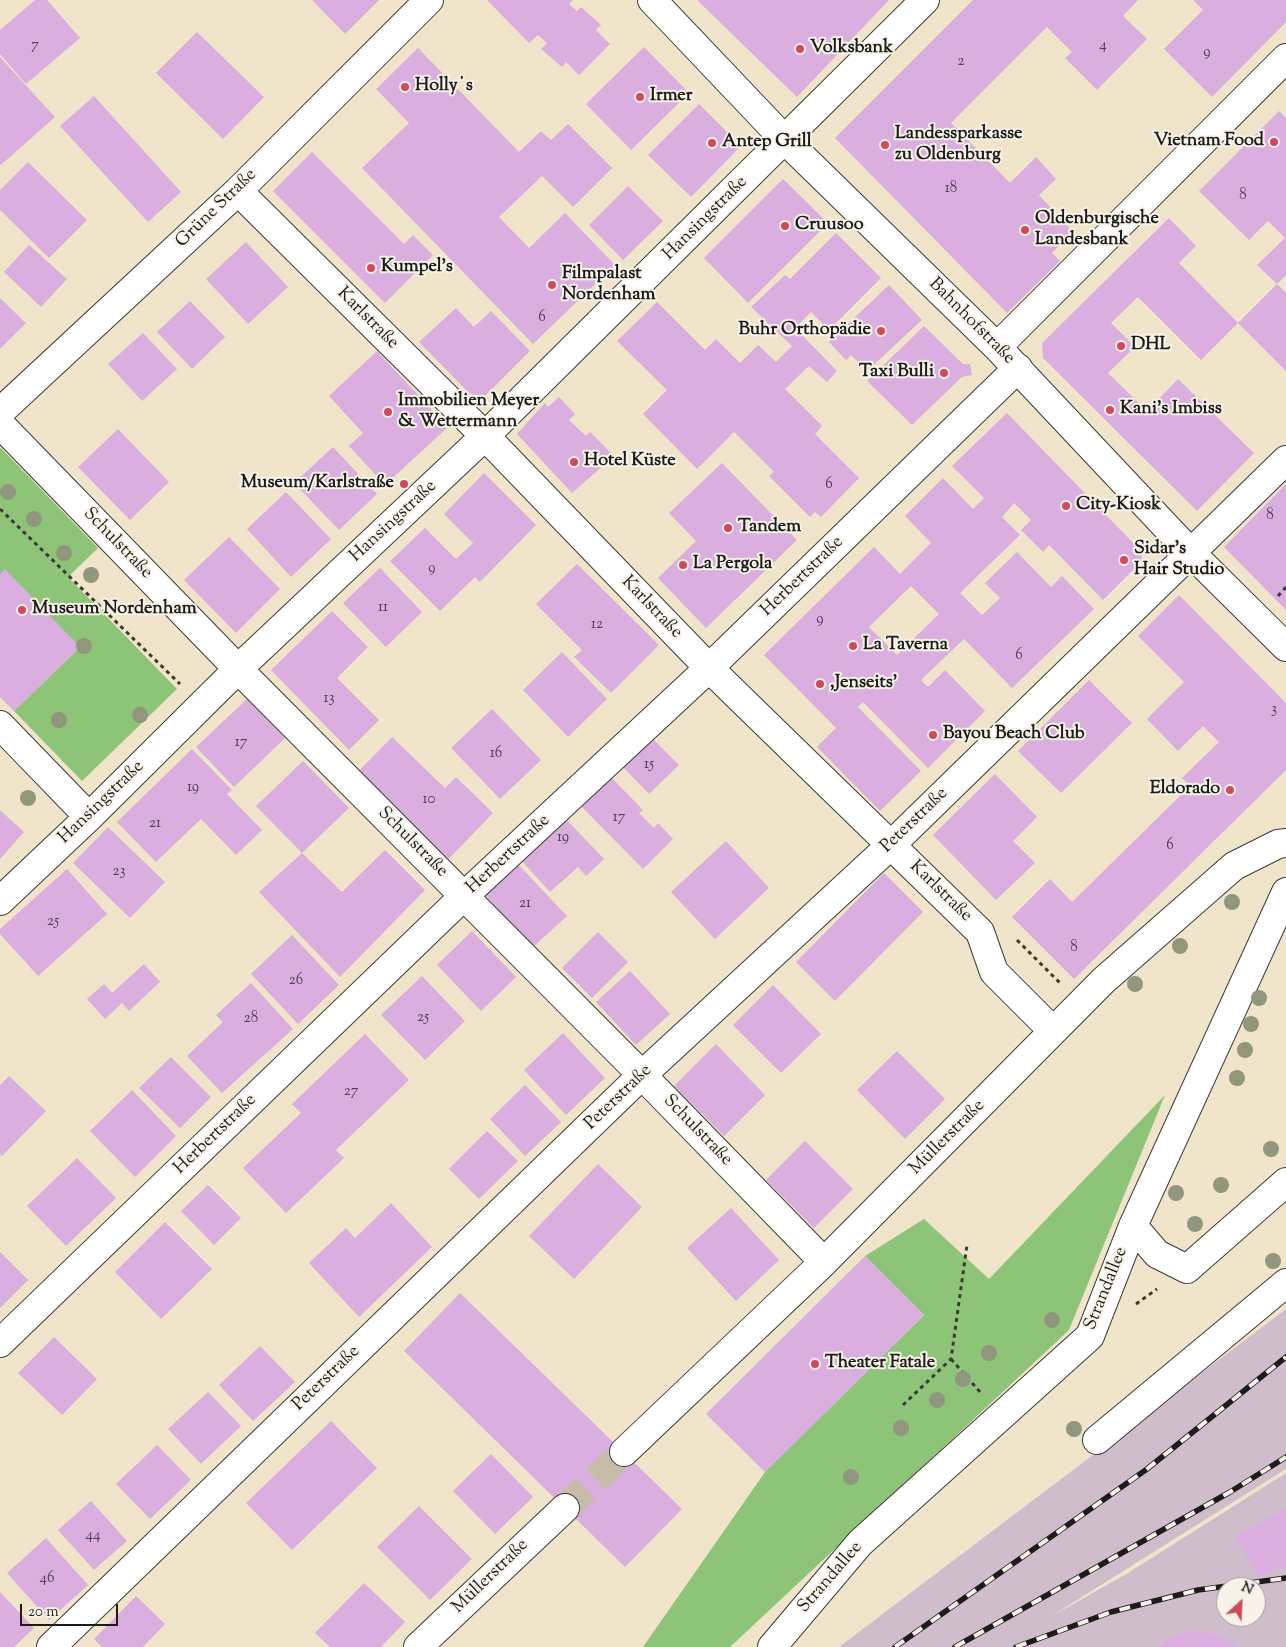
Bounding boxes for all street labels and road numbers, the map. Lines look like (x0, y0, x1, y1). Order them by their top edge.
street label: Grüne Straße (172, 165, 262, 253)
street label: Hansingstraße (659, 172, 753, 266)
street label: Bahnhofstraße (923, 274, 1019, 370)
street label: Karlstraße (331, 283, 403, 355)
street label: Hansingstraße (346, 476, 442, 568)
street label: Schulstraße (78, 504, 156, 584)
street label: Herbertstraße (757, 532, 849, 622)
street label: Karlstraße (616, 572, 686, 644)
street label: Hansingstraße (55, 757, 149, 849)
street label: Peterstraße (877, 784, 953, 858)
street label: Schulstraße (372, 803, 452, 883)
street label: Herbertstraße (463, 811, 555, 899)
street label: Karlstraße (904, 857, 976, 927)
street label: Peterstraße (581, 1061, 657, 1135)
street label: Herbertstraße (170, 1090, 262, 1180)
street label: Schulstraße (658, 1091, 736, 1171)
street label: Müllerstraße (906, 1096, 990, 1180)
street label: Strandallee (1081, 1244, 1133, 1334)
street label: Peterstraße (289, 1342, 365, 1416)
street label: Müllerstraße (448, 1535, 534, 1619)
street label: Strandallee (794, 1538, 868, 1618)

